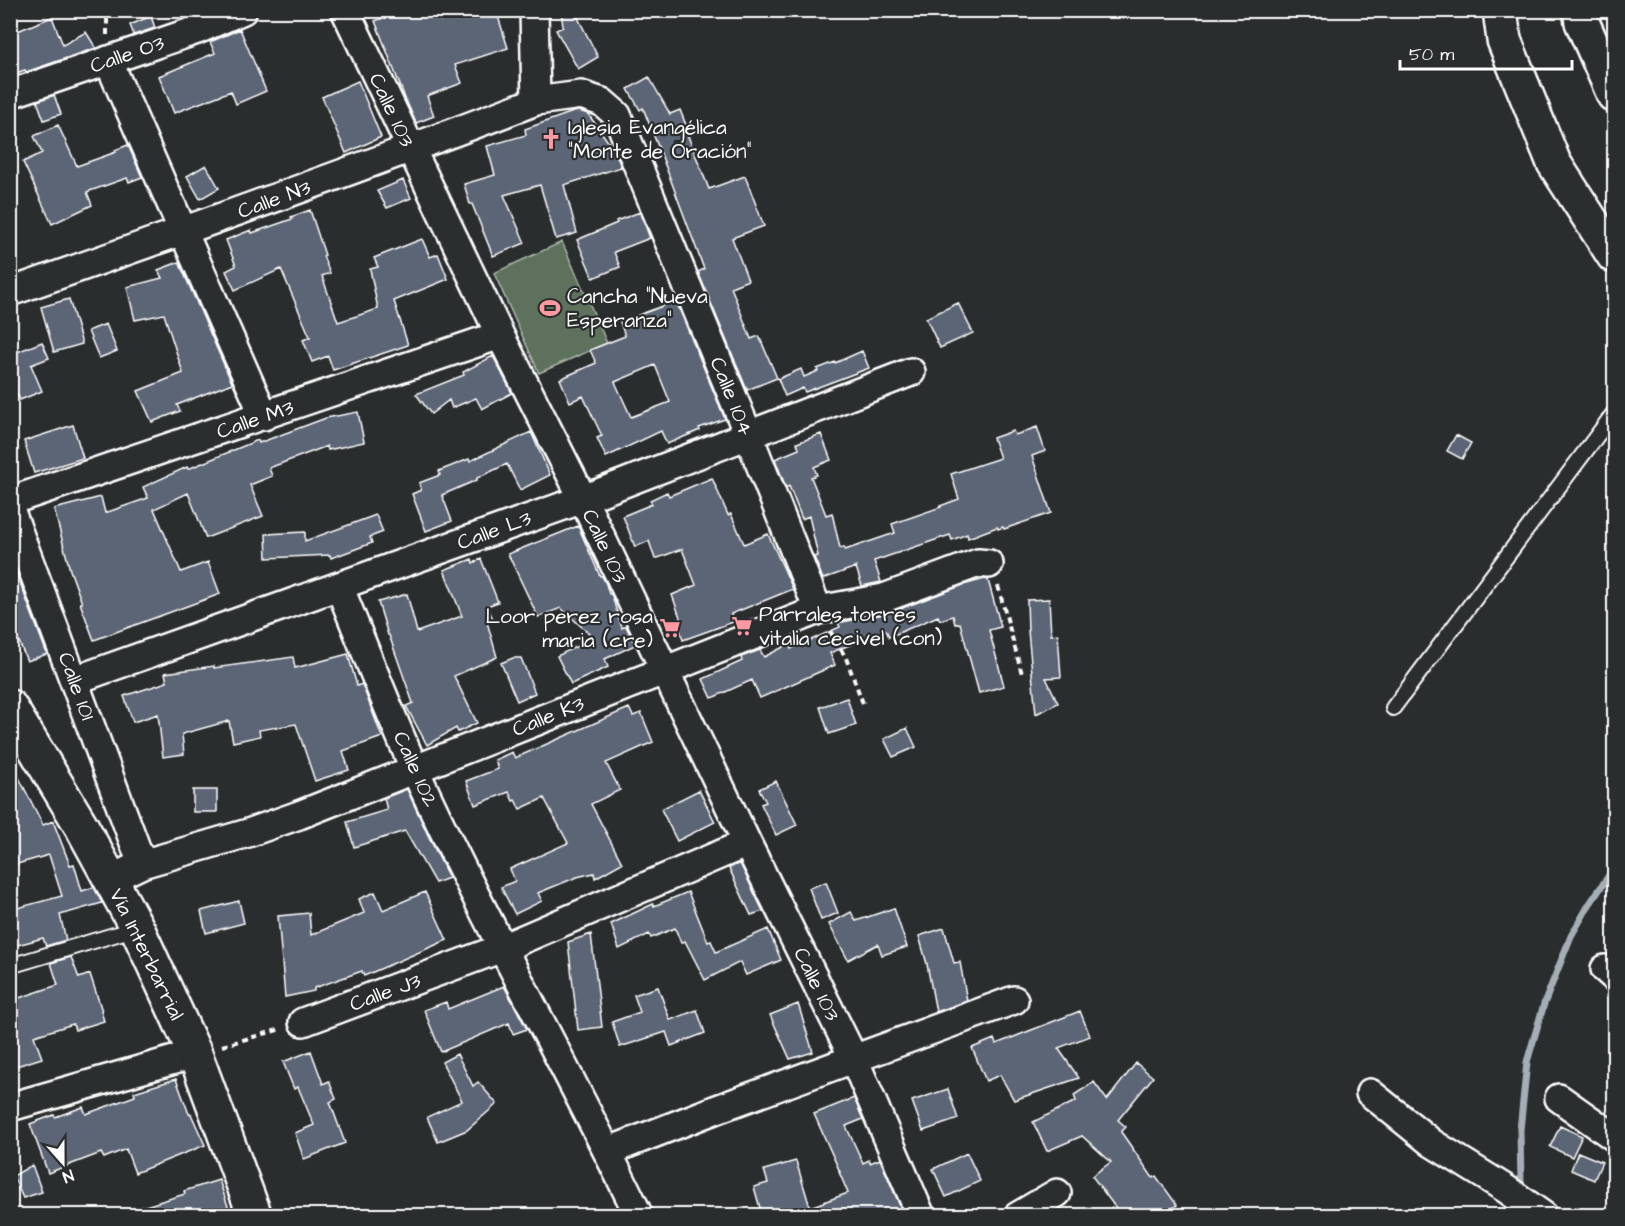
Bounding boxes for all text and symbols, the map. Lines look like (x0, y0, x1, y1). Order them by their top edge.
street label: Calle O3 (86, 28, 168, 81)
scale bar (1400, 33, 1572, 71)
text: 50 m (1409, 42, 1454, 67)
street label: Calle 103 (362, 68, 421, 152)
place label: Iglesia Evangélica "Monte de Oración" (568, 113, 752, 166)
church icon: Iglesia Evangélica "Monte de Oración" (539, 127, 563, 151)
street label: Calle N3 (234, 173, 315, 226)
place label: Cancha "Nueva Esperanza" (567, 282, 708, 336)
sports icon: Cancha "Nueva Esperanza" (538, 296, 562, 320)
street label: Calle 104 (703, 353, 760, 440)
street label: Calle M3 (213, 393, 298, 446)
street label: Calle L3 (453, 504, 536, 557)
street label: Calle 103 (575, 504, 634, 588)
place label: Parrales torres vitalia cecivel (con) (759, 600, 942, 653)
place label: Loor perez rosa maria (cre) (485, 602, 653, 655)
supermarket icon: Parrales torres vitalia cecivel (con) (730, 614, 754, 638)
supermarket icon: Loor perez rosa maria (cre) (658, 616, 682, 640)
street label: Calle 101 (51, 648, 102, 725)
street label: Calle K3 (508, 689, 589, 744)
street label: Calle 102 (386, 727, 445, 812)
street label: Vía Interbarrial (102, 883, 191, 1025)
street label: Calle 103 (786, 943, 847, 1026)
street label: Calle J3 (346, 966, 425, 1019)
north arrow (33, 1133, 93, 1193)
text: N (59, 1164, 77, 1188)

